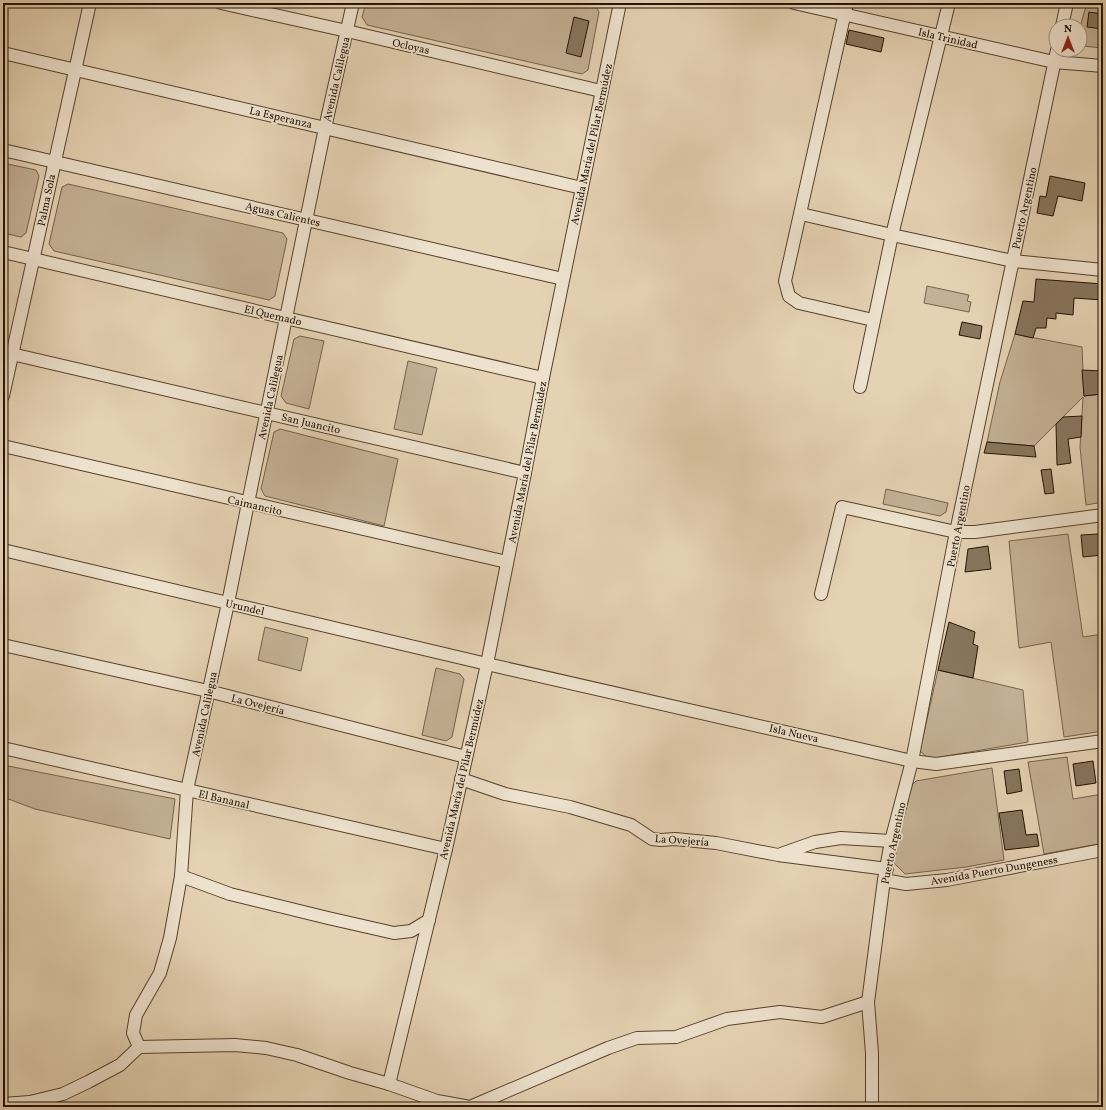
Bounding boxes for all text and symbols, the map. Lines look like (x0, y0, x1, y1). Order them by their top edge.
north arrow (1048, 18, 1088, 58)
text: N (1064, 22, 1072, 37)
street label: Isla Trinidad (916, 25, 979, 54)
street label: Avenida Calilegua (320, 35, 355, 123)
street label: Ocloyas (391, 36, 431, 59)
street label: Avenida María del Pilar Bermúdez (568, 62, 617, 226)
street label: La Esperanza (248, 104, 314, 133)
street label: Puerto Argentino (1009, 166, 1042, 251)
street label: Palma Sola (35, 172, 60, 228)
street label: Aguas Calientes (244, 200, 322, 231)
street label: El Quemado (242, 303, 303, 330)
street label: Avenida Calilegua (255, 353, 288, 441)
street label: Avenida María del Pilar Bermúdez (505, 379, 552, 545)
street label: San Juancito (280, 410, 342, 439)
street label: Puerto Argentino (944, 484, 975, 569)
street label: Caimancito (226, 493, 284, 520)
street label: Urundel (224, 597, 266, 620)
street label: Avenida Calilegua (189, 670, 222, 758)
street label: La Ovejería (229, 692, 286, 719)
street label: Avenida María del Pilar Bermúdez (437, 697, 488, 861)
street label: Isla Nueva (767, 721, 820, 748)
street label: El Bananal (197, 787, 251, 814)
street label: Puerto Argentino (878, 801, 911, 886)
street label: La Ovejería (654, 832, 710, 851)
street label: Avenida Puerto Dungeness (930, 853, 1059, 890)

